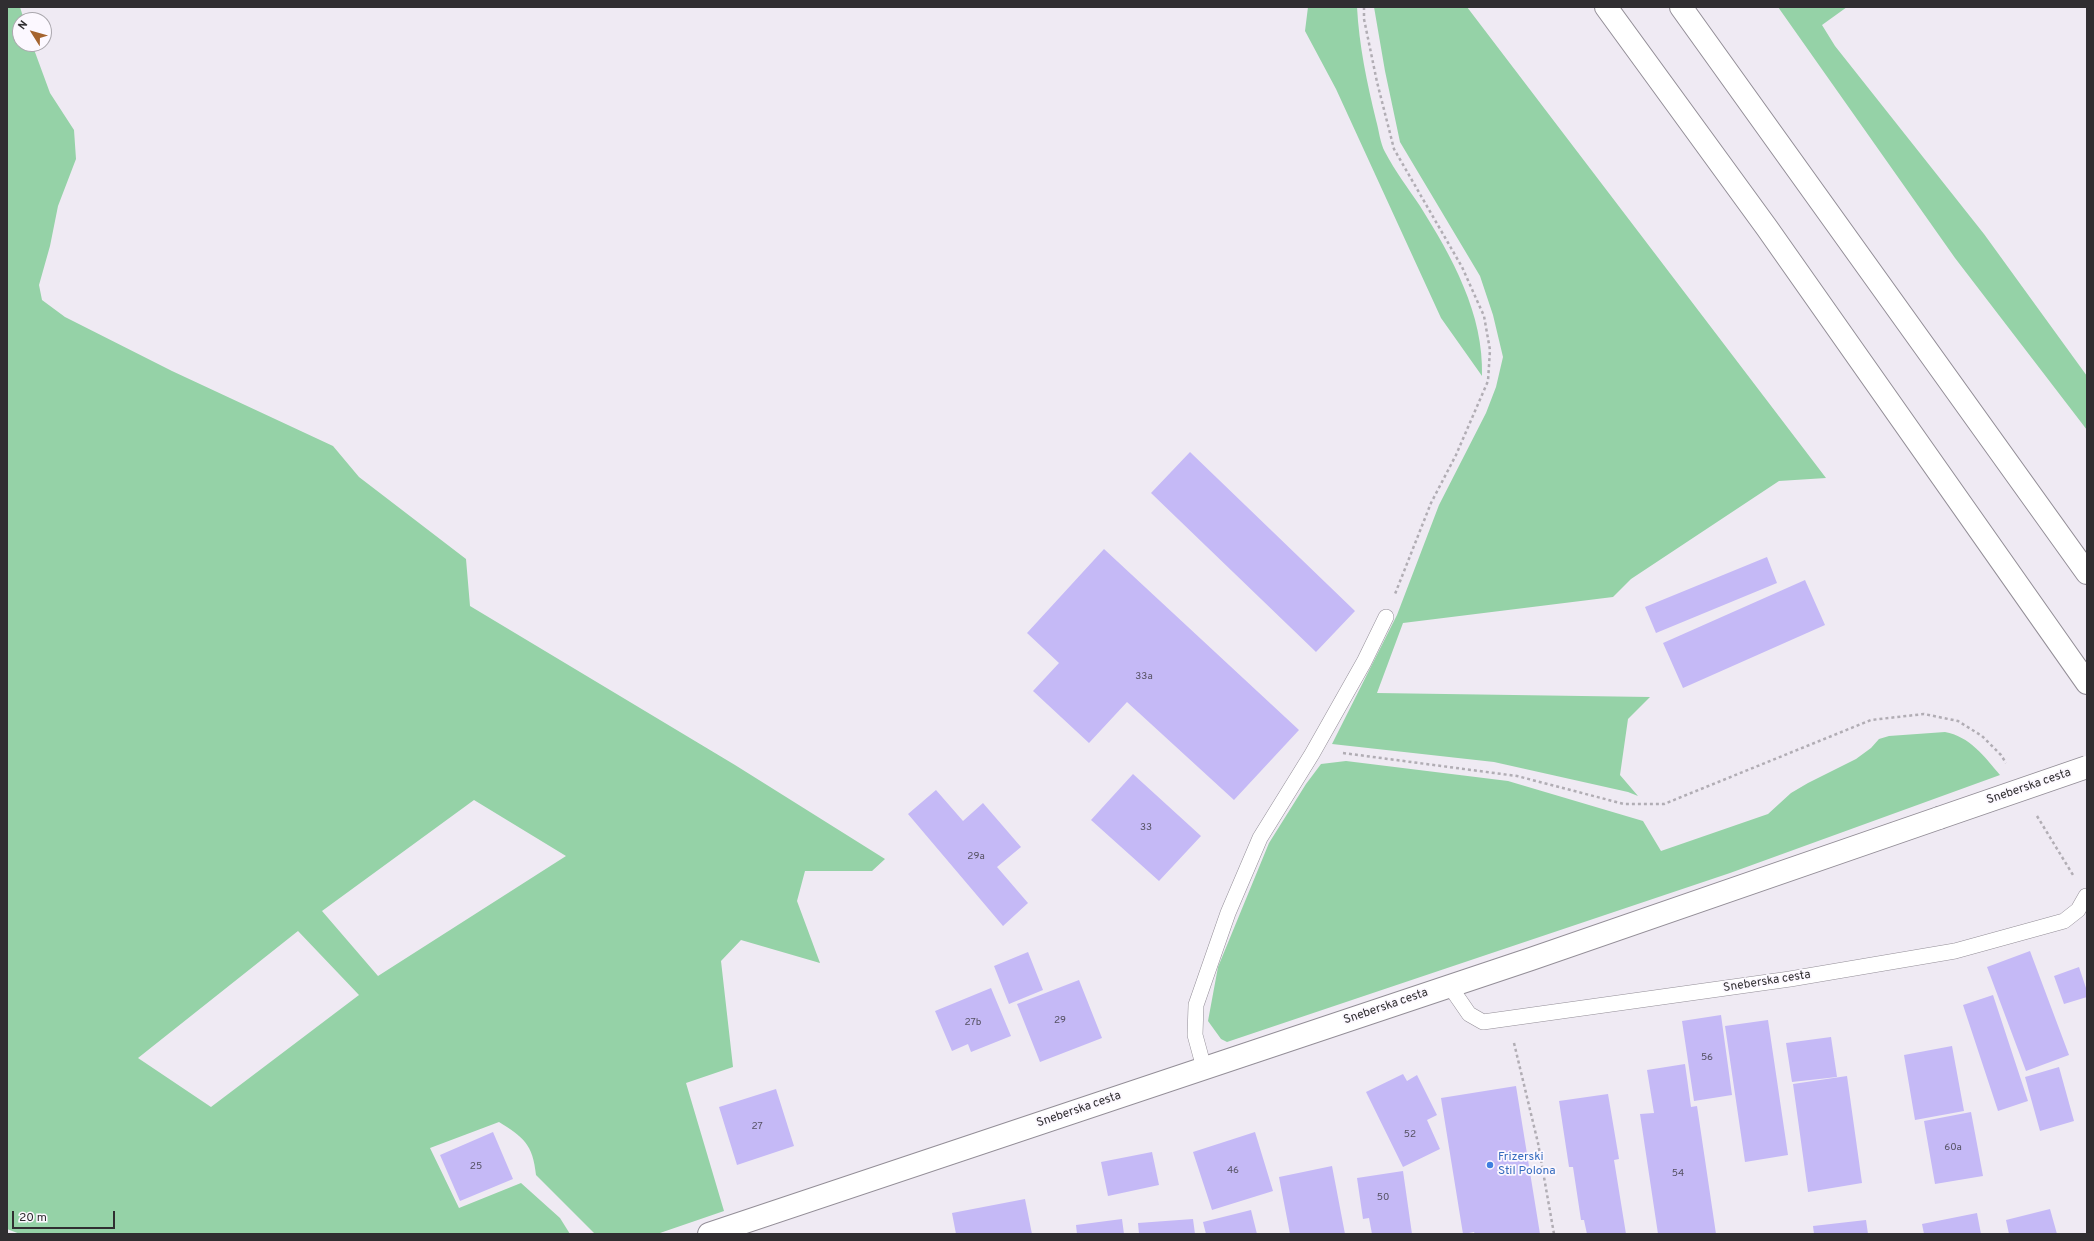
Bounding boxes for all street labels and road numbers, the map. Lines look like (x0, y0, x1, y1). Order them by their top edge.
street label: Sneberska cesta (1985, 766, 2073, 808)
street label: Sneberska cesta (1722, 968, 1812, 996)
street label: Sneberska cesta (1342, 986, 1430, 1028)
street label: Sneberska cesta (1035, 1089, 1123, 1131)

